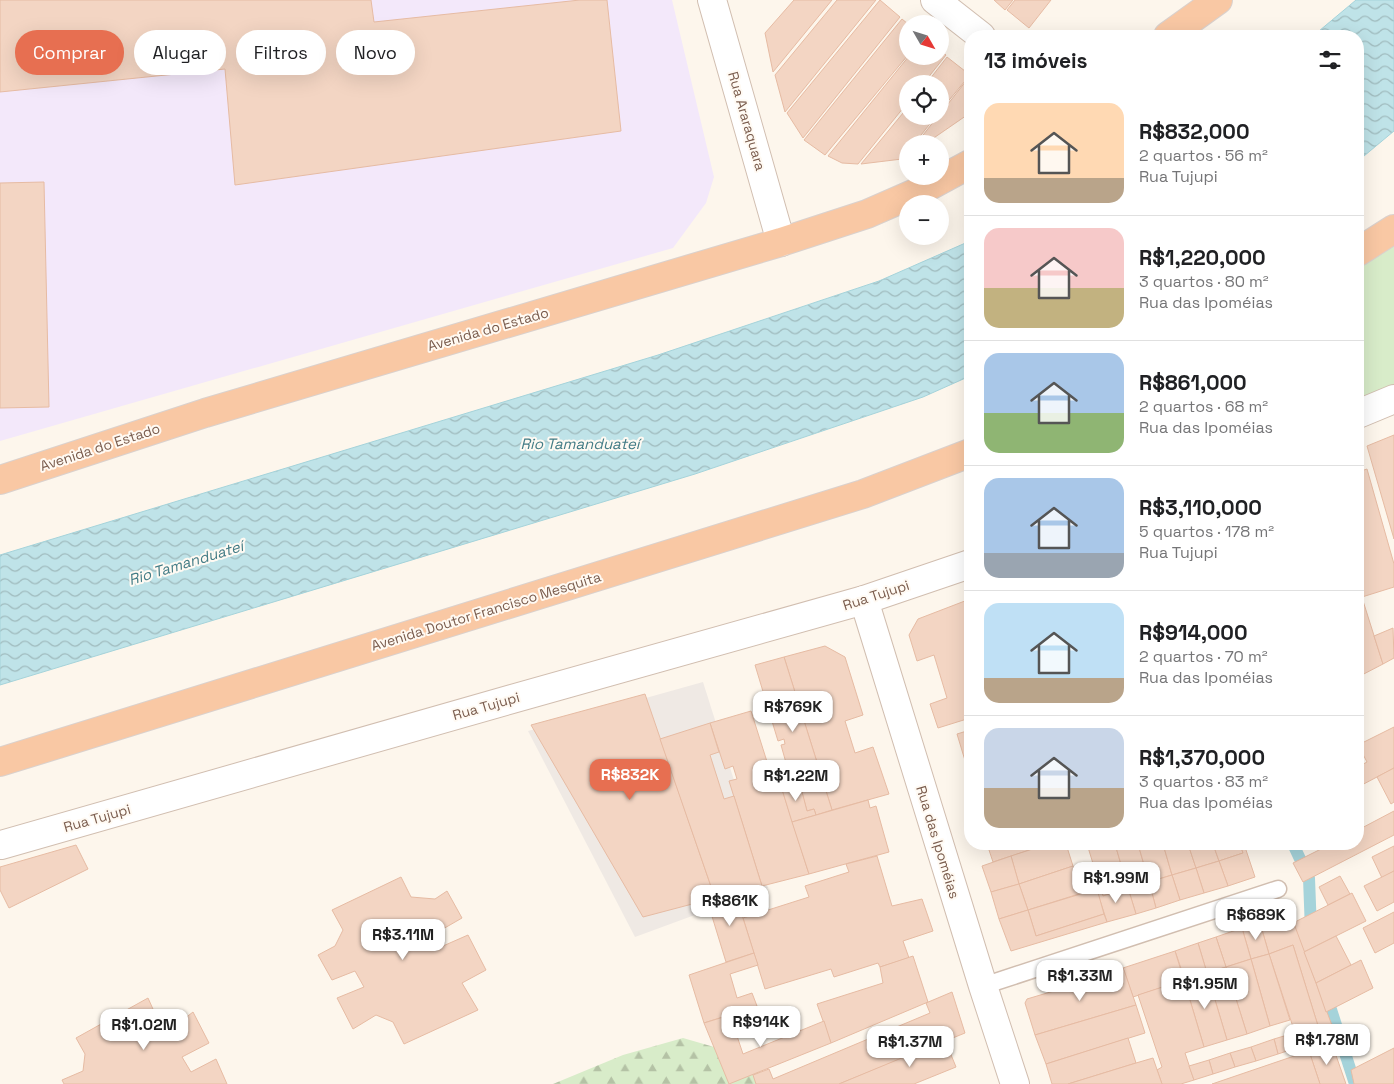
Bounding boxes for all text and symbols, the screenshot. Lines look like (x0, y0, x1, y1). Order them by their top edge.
north arrow (899, 15, 949, 65)
map controls (899, 15, 949, 245)
chip: Comprar (15, 30, 124, 75)
chip: Alugar (134, 30, 226, 75)
chip: Filtros (236, 30, 326, 75)
chip: Novo (336, 30, 415, 75)
icon: filters (1316, 46, 1344, 74)
text: 13 imóveis (984, 47, 1088, 74)
street label: Rua Araraquara (724, 69, 770, 173)
button: locate (899, 75, 949, 125)
text: R$832,000 (1139, 118, 1250, 145)
icon: home (1024, 123, 1084, 183)
button: + (899, 135, 949, 185)
text: 2 quartos · 56 m² (1139, 145, 1268, 166)
text: Rua Tujupi (1139, 166, 1218, 187)
button: − (899, 195, 949, 245)
text: R$1,220,000 (1139, 244, 1266, 271)
icon: home (1024, 248, 1084, 308)
text: 3 quartos · 80 m² (1139, 271, 1269, 292)
text: Rua das Ipoméias (1139, 292, 1273, 313)
street label: Avenida do Estado (425, 303, 551, 355)
text: R$861,000 (1139, 369, 1247, 396)
icon: home (1024, 373, 1084, 433)
text: 2 quartos · 68 m² (1139, 396, 1268, 417)
text: Rua das Ipoméias (1139, 417, 1273, 438)
street label: Avenida do Estado (38, 419, 162, 475)
water label: Rio Tamanduateí (521, 434, 643, 453)
text: R$3,110,000 (1139, 494, 1262, 521)
icon: home (1024, 498, 1084, 558)
text: 5 quartos · 178 m² (1139, 521, 1274, 542)
water label: Rio Tamanduateí (126, 535, 249, 589)
text: Rua Tujupi (1139, 542, 1218, 563)
street label: Avenida Doutor Francisco Mesquita (369, 567, 603, 655)
street label: Rua Tujupi (840, 576, 912, 614)
text: R$914,000 (1139, 619, 1248, 646)
icon: home (1024, 623, 1084, 683)
text: 2 quartos · 70 m² (1139, 646, 1268, 667)
text: Rua das Ipoméias (1139, 667, 1273, 688)
street label: Rua Tujupi (450, 688, 522, 724)
pin: R$769K (752, 690, 834, 733)
text: R$769K (764, 696, 822, 717)
text: R$1,370,000 (1139, 744, 1265, 771)
icon: home (1024, 748, 1084, 808)
pin: R$832K (589, 758, 671, 801)
pin: R$1.22M (750, 760, 842, 802)
text: R$832K (601, 764, 659, 785)
text: R$1.22M (764, 765, 828, 786)
text: 3 quartos · 83 m² (1139, 771, 1268, 792)
street label: Rua das Ipoméias (912, 783, 964, 901)
text: Rua das Ipoméias (1139, 792, 1273, 813)
street label: Rua Tujupi (61, 800, 133, 836)
pin: R$1.99M (1070, 862, 1162, 904)
text: R$1.99M (1083, 867, 1149, 888)
pin: R$861K (689, 884, 771, 927)
text: R$861K (702, 890, 758, 911)
pin: R$689K (1215, 898, 1297, 941)
text: R$689K (1226, 904, 1286, 925)
pin: R$3.11M (357, 918, 449, 961)
text: R$3.11M (372, 924, 434, 945)
pin: R$1.33M (1034, 960, 1126, 1002)
text: R$1.33M (1047, 965, 1113, 986)
pin: R$1.95M (1159, 968, 1251, 1010)
text: R$1.95M (1172, 973, 1238, 994)
pin: R$914K (720, 1006, 802, 1048)
pin: R$1.02M (98, 1008, 190, 1051)
text: R$914K (732, 1011, 790, 1032)
text: R$1.02M (111, 1014, 177, 1035)
pin: R$1.78M (1281, 1024, 1373, 1066)
pin: R$1.37M (864, 1026, 956, 1068)
text: R$1.78M (1295, 1029, 1359, 1050)
text: R$1.37M (878, 1031, 942, 1052)

